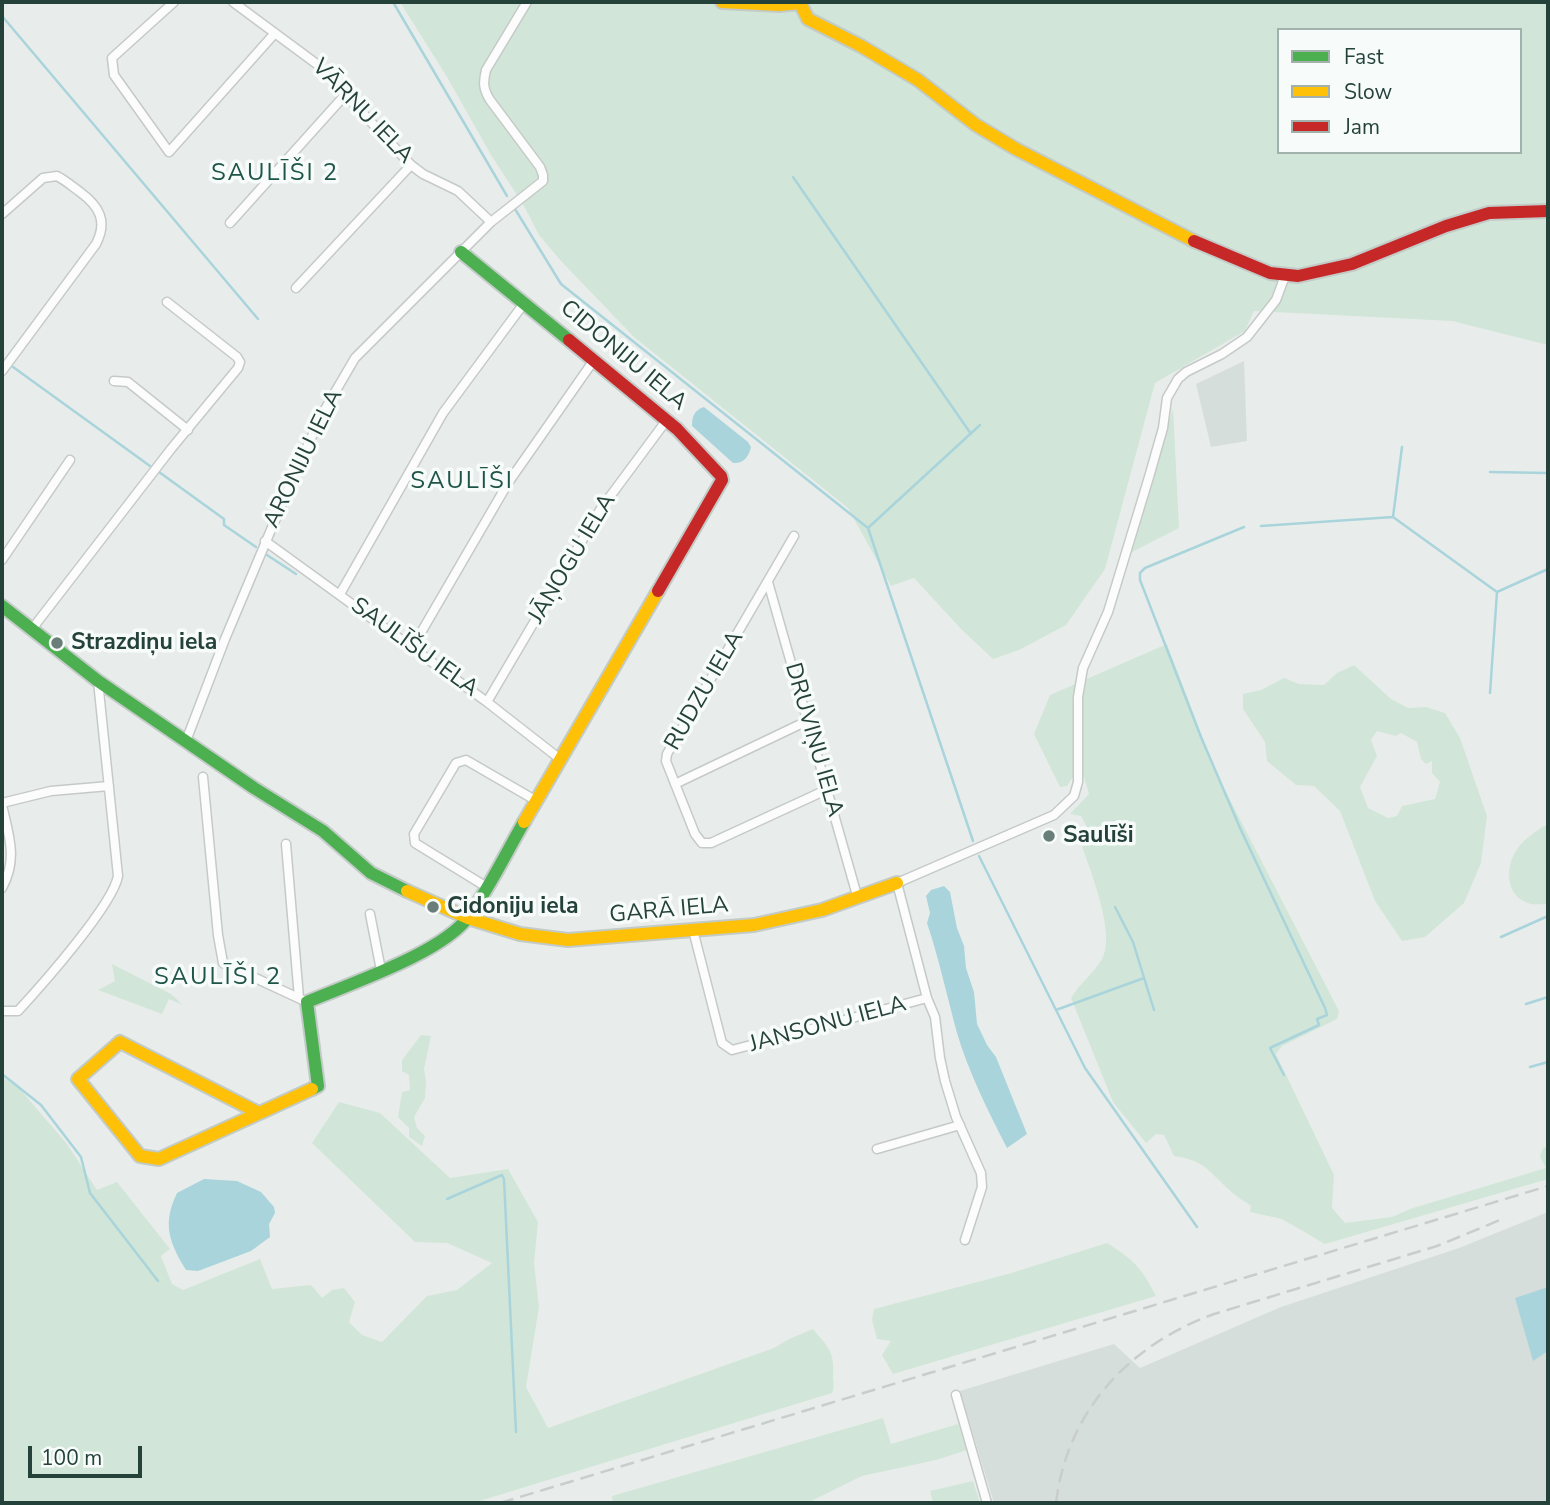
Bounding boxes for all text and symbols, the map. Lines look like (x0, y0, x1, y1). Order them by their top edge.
legend (1277, 28, 1522, 154)
text: Fast (1344, 43, 1384, 71)
street label: VĀRNU IELA (305, 54, 419, 170)
text: Slow (1344, 78, 1392, 106)
text: Jam (1344, 113, 1380, 141)
district label: SAULĪŠI 2 (212, 160, 338, 188)
street label: CIDONIJU IELA (554, 295, 692, 417)
street label: ARONIJU IELA (259, 385, 349, 533)
district label: SAULĪŠI (411, 468, 513, 496)
street label: JĀŅOGU IELA (523, 489, 623, 629)
street label: SAULĪŠU IELA (345, 593, 483, 703)
street label: RUDZU IELA (660, 626, 750, 756)
place label: Strazdiņu iela (71, 629, 217, 657)
marker: Strazdiņu iela (49, 635, 65, 651)
street label: DRUVIŅU IELA (778, 660, 848, 820)
place label: Saulīši (1063, 822, 1134, 850)
marker: Saulīši (1041, 828, 1057, 844)
street label: GARĀ IELA (608, 892, 730, 930)
place label: Cidoniju iela (447, 893, 579, 921)
marker: Cidoniju iela (425, 899, 441, 915)
district label: SAULĪŠI 2 (155, 964, 281, 992)
street label: JANSONU IELA (747, 991, 909, 1059)
scale bar (32, 1432, 145, 1476)
text: 100 m (41, 1444, 102, 1472)

